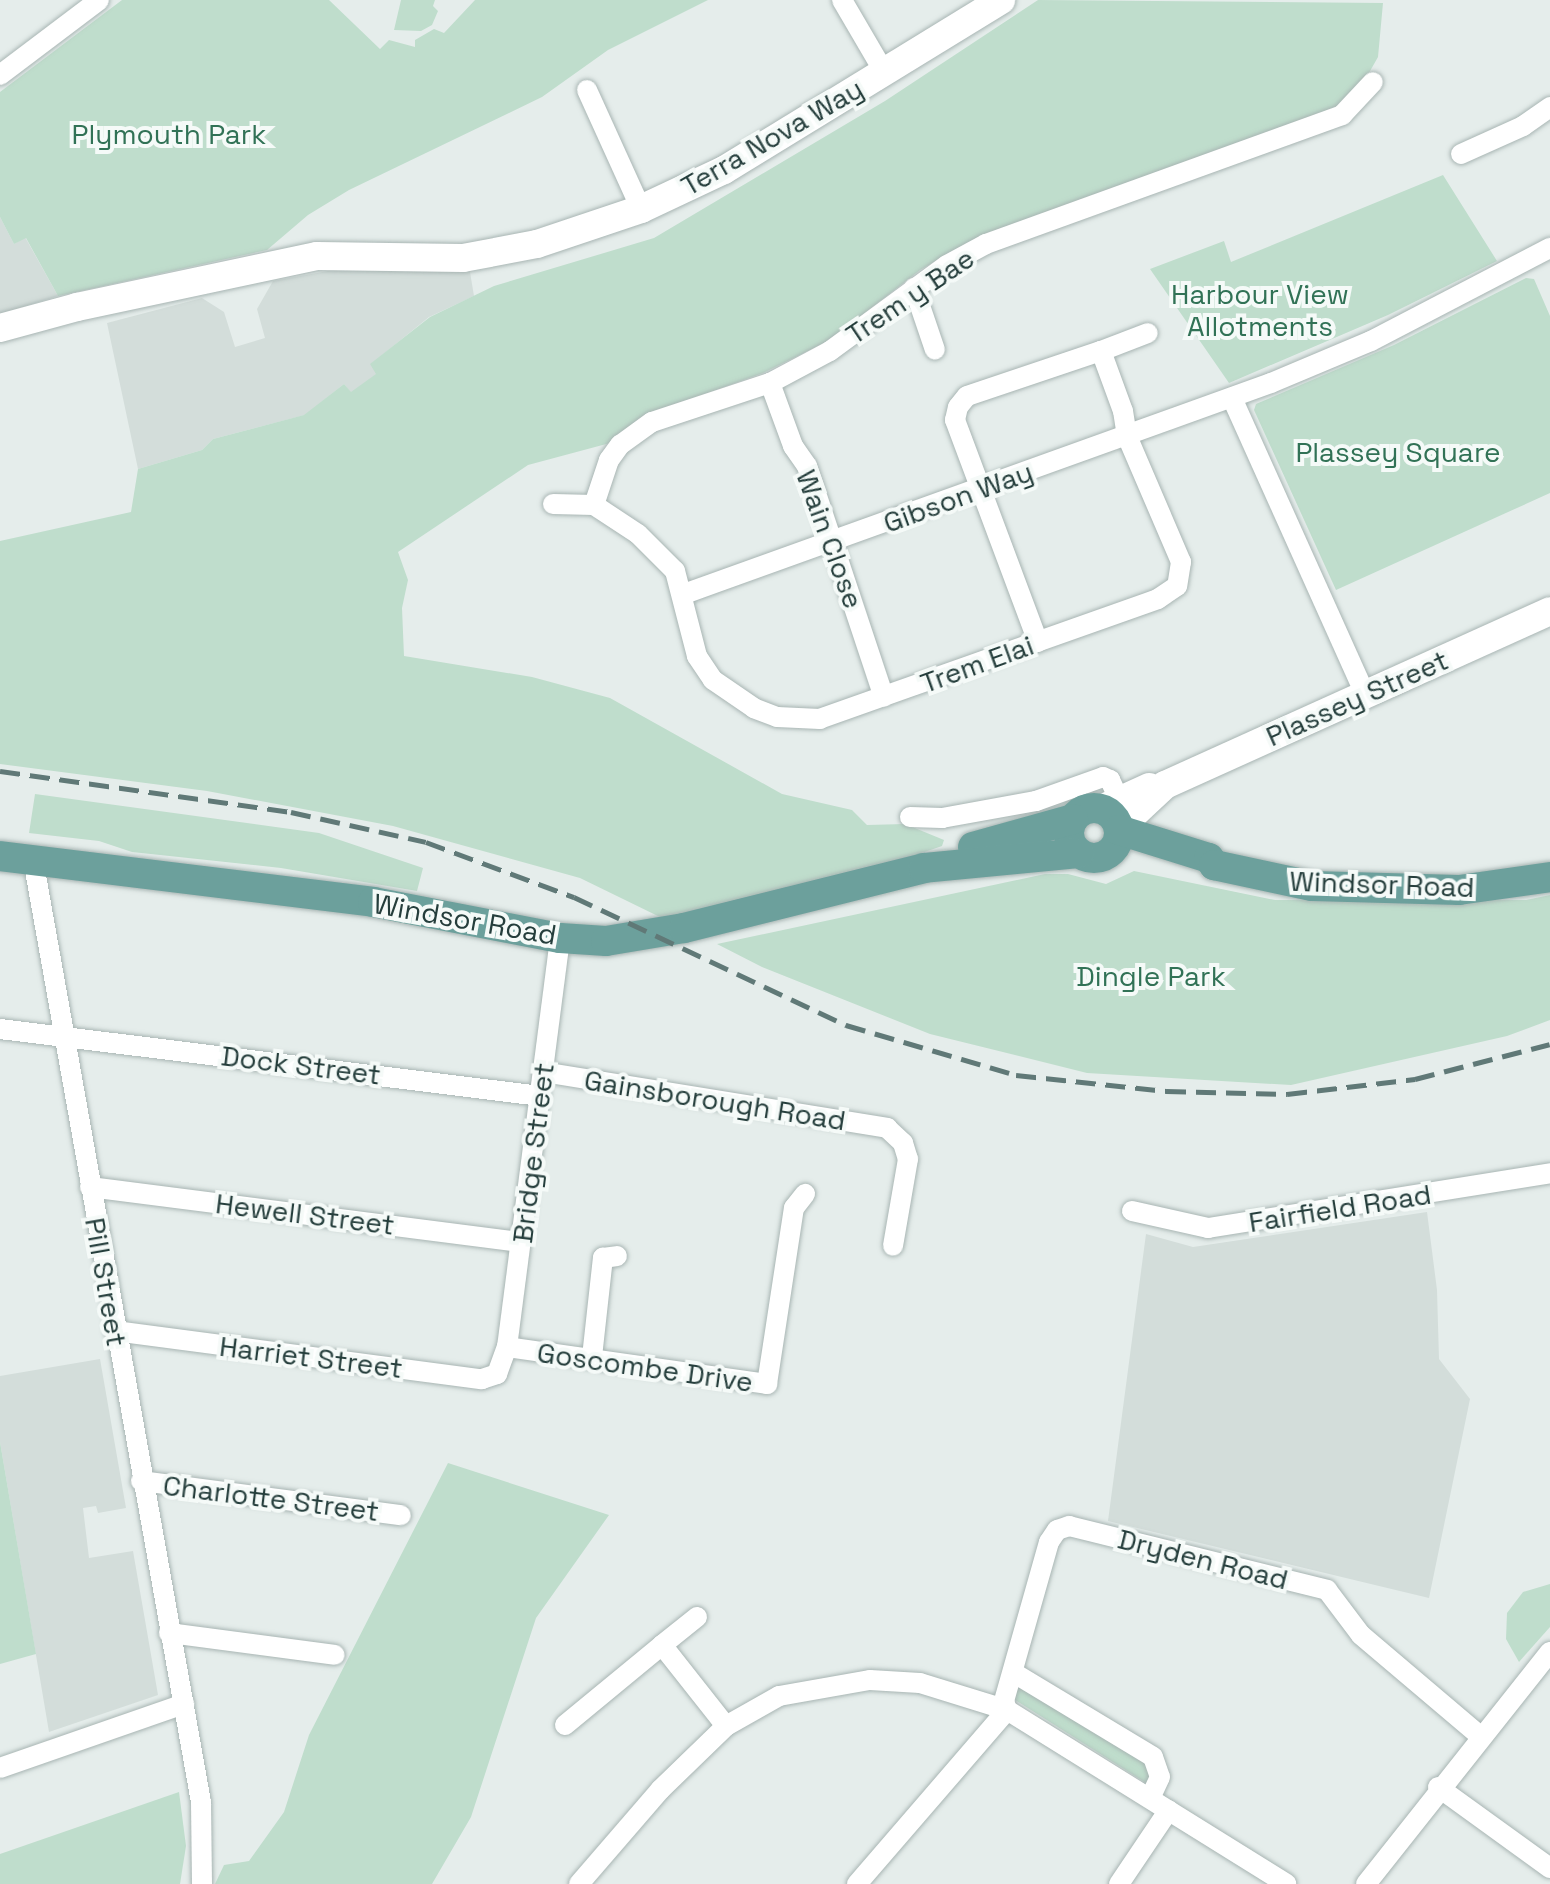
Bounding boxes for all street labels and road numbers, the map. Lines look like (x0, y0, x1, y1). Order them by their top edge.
street label: Terra Nova Way (675, 71, 869, 203)
street label: Trem y Bae (840, 241, 980, 351)
street label: Gibson Way (879, 454, 1037, 540)
street label: Wain Close (789, 465, 871, 613)
street label: Trem Elai (916, 628, 1038, 700)
street label: Plassey Street (1261, 643, 1453, 753)
street label: Windsor Road (1289, 864, 1475, 904)
street label: Windsor Road (371, 886, 559, 952)
street label: Dock Street (219, 1039, 383, 1091)
street label: Bridge Street (505, 1061, 561, 1245)
street label: Gainsborough Road (582, 1063, 848, 1137)
street label: Fairfield Road (1246, 1177, 1434, 1239)
street label: Hewell Street (214, 1186, 396, 1242)
street label: Pill Street (78, 1215, 134, 1349)
street label: Harriet Street (218, 1329, 404, 1385)
street label: Goscombe Drive (535, 1335, 755, 1399)
street label: Charlotte Street (161, 1468, 381, 1528)
street label: Dryden Road (1115, 1522, 1291, 1596)

